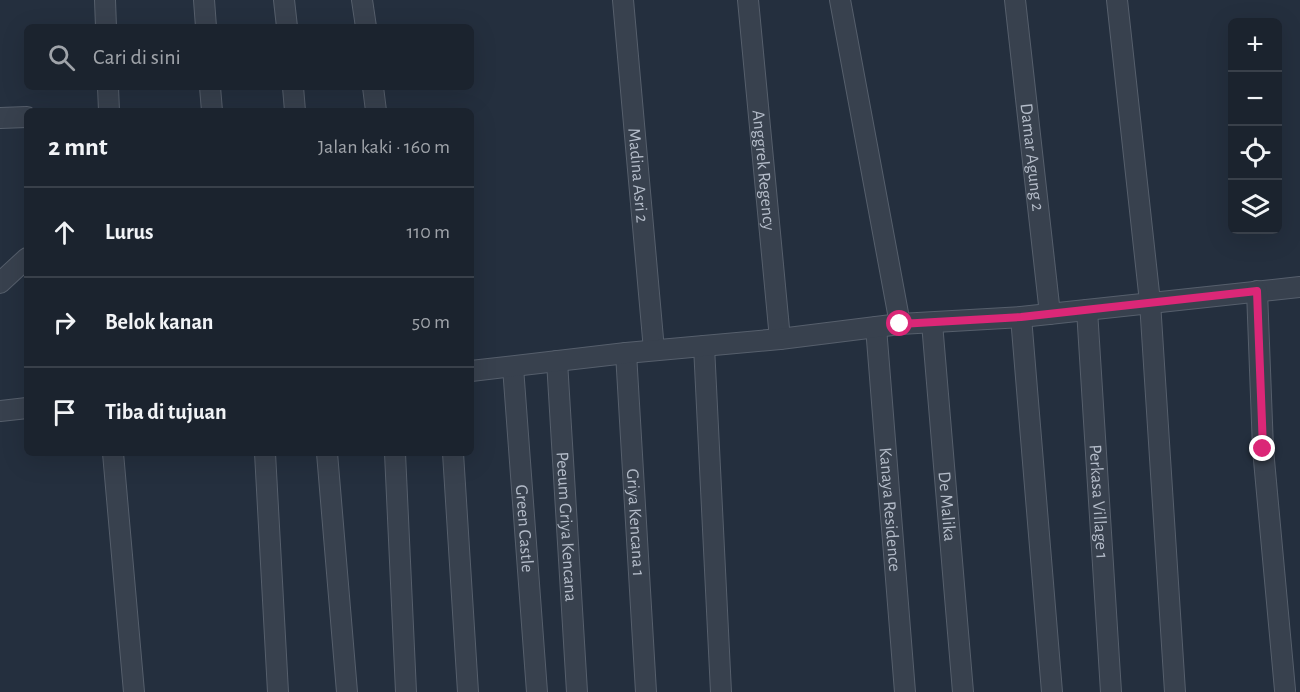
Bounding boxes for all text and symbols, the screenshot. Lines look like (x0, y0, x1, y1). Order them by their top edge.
map controls (1228, 18, 1282, 234)
button: + (1228, 18, 1282, 72)
search box (24, 24, 474, 90)
icon: search (45, 41, 78, 74)
text: Cari di sini (93, 46, 181, 68)
button: − (1228, 72, 1282, 126)
street label: Damar Agung 2 (1017, 102, 1046, 212)
street label: Anggrek Regency (748, 109, 778, 232)
button: locate (1228, 126, 1282, 180)
street label: Madina Asri 2 (624, 127, 651, 224)
text: 2 mnt (48, 134, 108, 160)
text: Jalan kaki · 160 m (318, 137, 450, 157)
button: layers (1228, 180, 1282, 234)
icon: ahead (48, 216, 81, 249)
text: Lurus (105, 221, 154, 243)
text: 110 m (406, 222, 450, 242)
icon: right (48, 306, 81, 339)
route start (886, 310, 912, 336)
text: Belok kanan (105, 311, 213, 333)
text: 50 m (412, 312, 450, 332)
icon: arrive (48, 396, 81, 429)
text: Tiba di tujuan (105, 401, 227, 423)
route end (1249, 435, 1275, 461)
street label: Perkasa Village 1 (1085, 444, 1111, 560)
street label: Kanaya Residence (876, 447, 903, 572)
street label: Peeum Griya Kencana (552, 451, 580, 602)
street label: Griya Kencana 1 (623, 468, 647, 577)
street label: De Malika (934, 471, 958, 542)
street label: Green Castle (512, 484, 536, 573)

